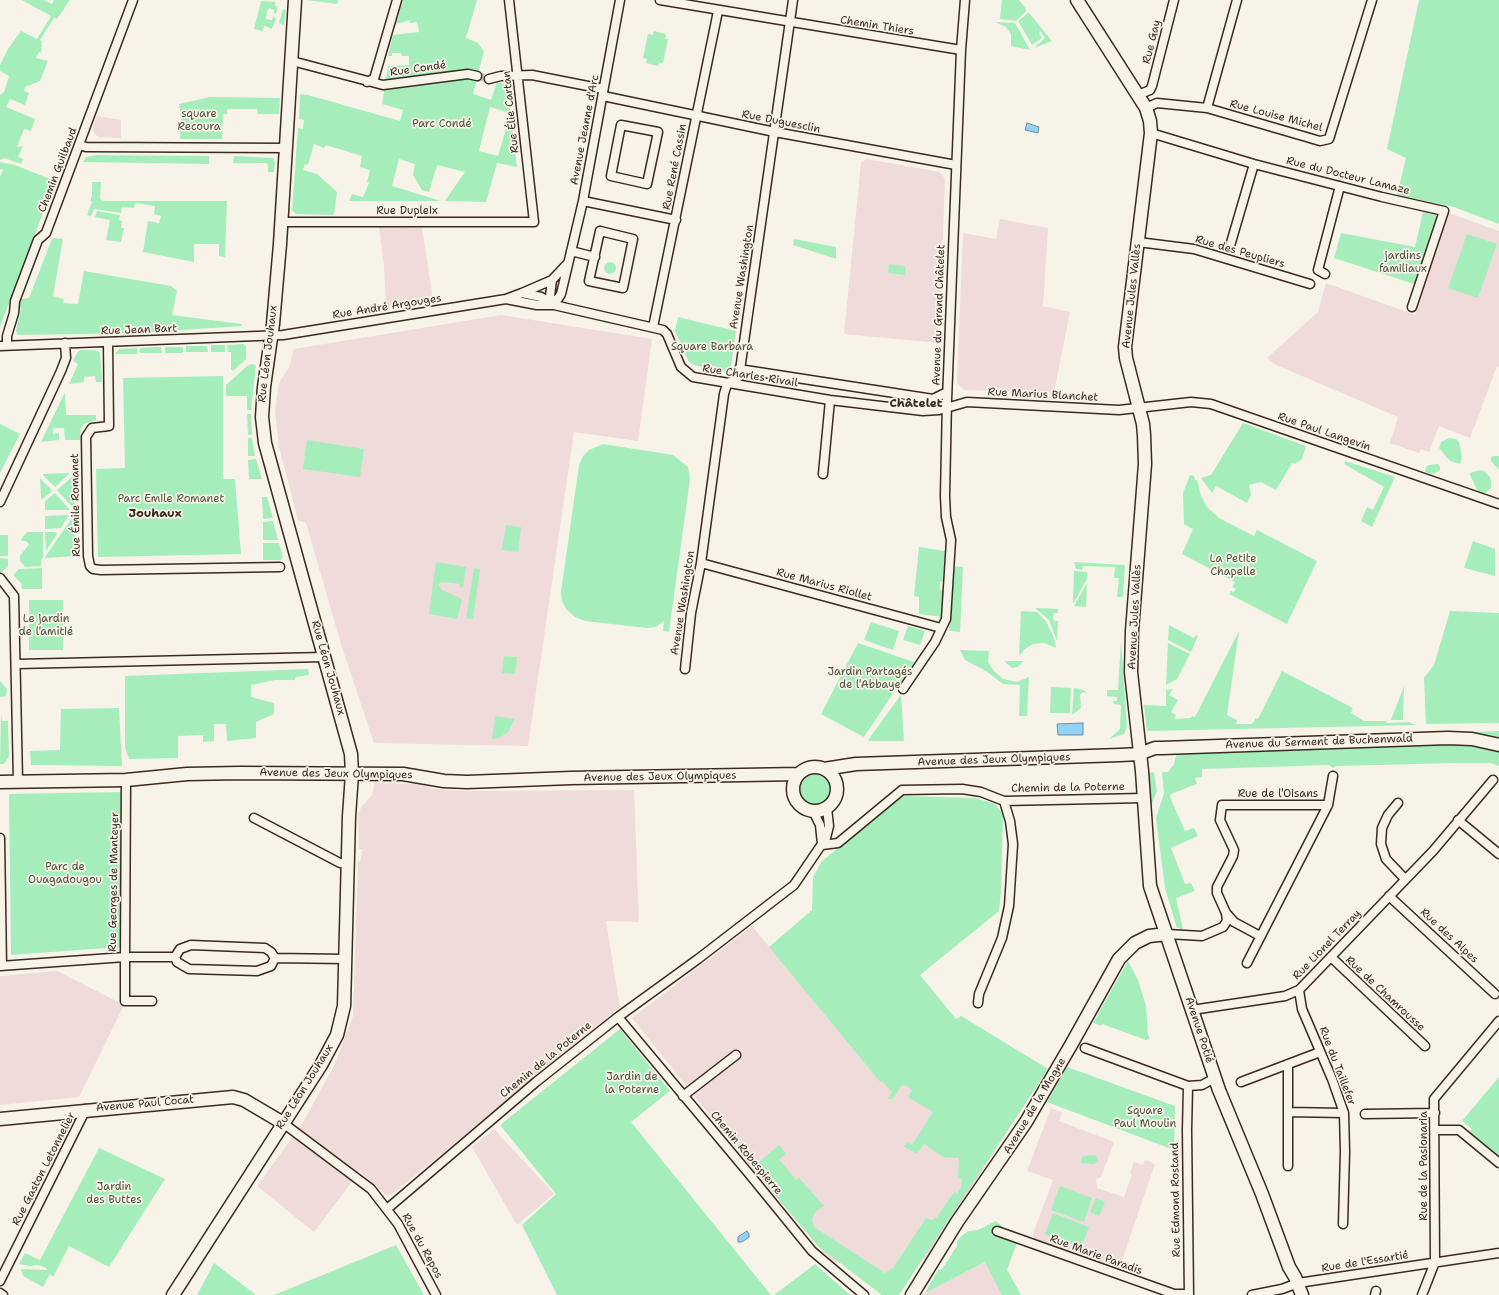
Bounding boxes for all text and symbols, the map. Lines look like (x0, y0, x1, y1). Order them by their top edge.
street label: Chemin Thiers (839, 14, 915, 38)
street label: Rue Gay (1140, 19, 1164, 65)
street label: Rue Condé (389, 59, 447, 79)
street label: Rue Élie Cartan (500, 70, 522, 154)
street label: Avenue Jeanne d'Arc (568, 74, 602, 186)
street label: Rue Louise Michel (1228, 97, 1324, 135)
park label: square Recoura (178, 107, 220, 133)
street label: Rue Duguesclin (741, 108, 821, 136)
park label: Parc Condé (412, 117, 472, 131)
street label: Rue René Cassin (660, 123, 690, 211)
street label: Chemin Guilbaud (36, 126, 80, 214)
street label: Rue du Docteur Lamaze (1285, 154, 1411, 198)
street label: Rue Dupleix (376, 204, 438, 218)
street label: Avenue Washington (727, 224, 757, 330)
street label: Rue des Peupliers (1194, 233, 1286, 271)
street label: Avenue Jules Vallès (1120, 243, 1144, 349)
street label: Avenue du Grand Châtelet (930, 244, 948, 386)
park label: jardins familiaux (1379, 249, 1427, 275)
street label: Rue André Argouges (332, 292, 442, 322)
street label: Rue Léon Jouhaux (255, 305, 281, 403)
street label: Rue Jean Bart (101, 322, 177, 338)
park label: Square Barbara (671, 340, 753, 354)
street label: Rue Charles Rivail (701, 362, 799, 390)
street label: Rue Marius Blanchet (987, 386, 1099, 404)
district label: Châtelet (889, 397, 943, 411)
street label: Rue Paul Langevin (1276, 410, 1372, 454)
street label: Rue Émile Romanet (68, 453, 84, 557)
park label: Parc Emile Romanet (118, 492, 224, 506)
district label: Jouhaux (128, 507, 182, 521)
street label: Avenue Washington (668, 550, 698, 656)
park label: La Petite Chapelle (1210, 552, 1256, 578)
street label: Avenue Jules Vallès (1126, 564, 1144, 670)
street label: Rue Marius Riollet (775, 566, 873, 604)
park label: Le jardin de l'amitié (19, 612, 73, 638)
street label: Rue Léon Jouhaux (308, 619, 348, 717)
park label: Jardin Partagés de l'Abbaye (827, 665, 913, 691)
street label: Avenue du Serment de Buchenwald (1225, 732, 1413, 752)
street label: Avenue des Jeux Olympiques (917, 751, 1071, 769)
street label: Avenue des Jeux Olympiques (259, 766, 413, 782)
street label: Avenue des Jeux Olympiques (583, 769, 737, 785)
street label: Chemin de la Poterne (1011, 780, 1125, 796)
street label: Rue de l'Oisans (1238, 787, 1318, 801)
street label: Rue Georges de Manteyer (106, 812, 122, 952)
park label: Parc de Ouagadougou (28, 860, 102, 886)
street label: Rue des Alpes (1417, 906, 1481, 966)
street label: Rue Lionel Terray (1290, 907, 1364, 983)
street label: Rue de Chamrousse (1342, 954, 1428, 1034)
street label: Avenue Potié (1182, 995, 1216, 1065)
street label: Chemin de la Poterne (498, 1019, 594, 1101)
street label: Rue du Taillefer (1316, 1025, 1358, 1107)
street label: Rue Léon Jouhaux (274, 1042, 336, 1132)
street label: Avenue de la Mogne (1001, 1055, 1069, 1157)
park label: Jardin de la Poterne (605, 1070, 659, 1096)
street label: Avenue Paul Cocat (95, 1093, 195, 1115)
park label: Square Paul Moulin (1114, 1104, 1176, 1130)
street label: Chemin Robespierre (707, 1109, 785, 1197)
street label: Rue Gaston Letonnelier (10, 1110, 78, 1228)
street label: Rue de la Pasionaria (1417, 1111, 1431, 1221)
street label: Rue Edmond Rostand (1168, 1143, 1184, 1257)
park label: Jardin des Buttes (86, 1180, 142, 1206)
street label: Rue du Repos (399, 1211, 445, 1281)
street label: Rue Marie Paradis (1048, 1232, 1144, 1278)
street label: Rue de l'Essartié (1320, 1249, 1410, 1275)

